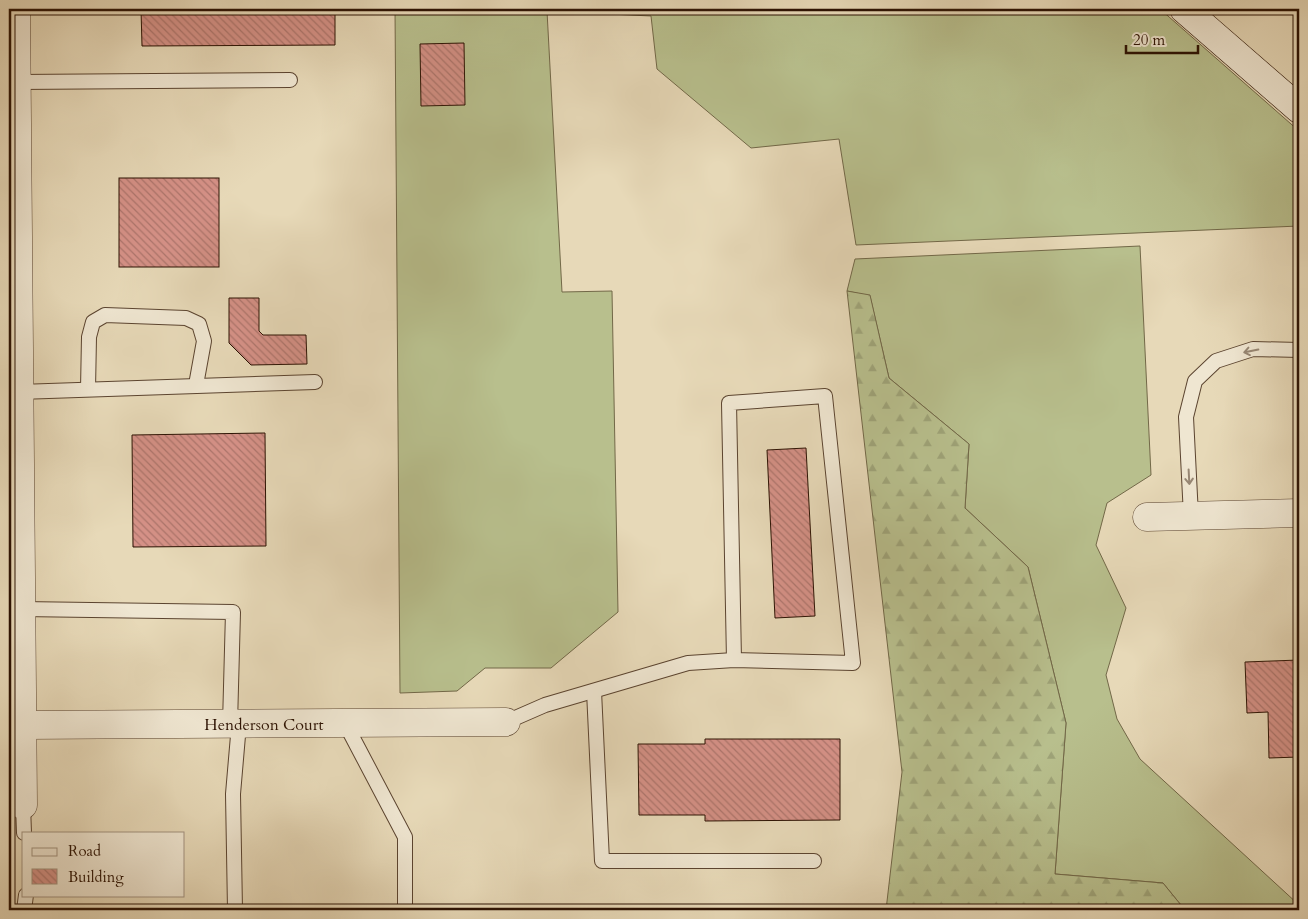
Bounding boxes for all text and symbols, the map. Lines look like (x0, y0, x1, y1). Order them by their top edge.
scale bar (1126, 22, 1198, 54)
text: 20 m (1133, 30, 1165, 50)
one-way arrow (1243, 347, 1259, 356)
one-way arrow (1184, 468, 1194, 485)
street label: Henderson Court (204, 714, 324, 736)
legend (22, 832, 185, 896)
text: Road (68, 841, 101, 861)
text: Building (68, 867, 124, 887)

